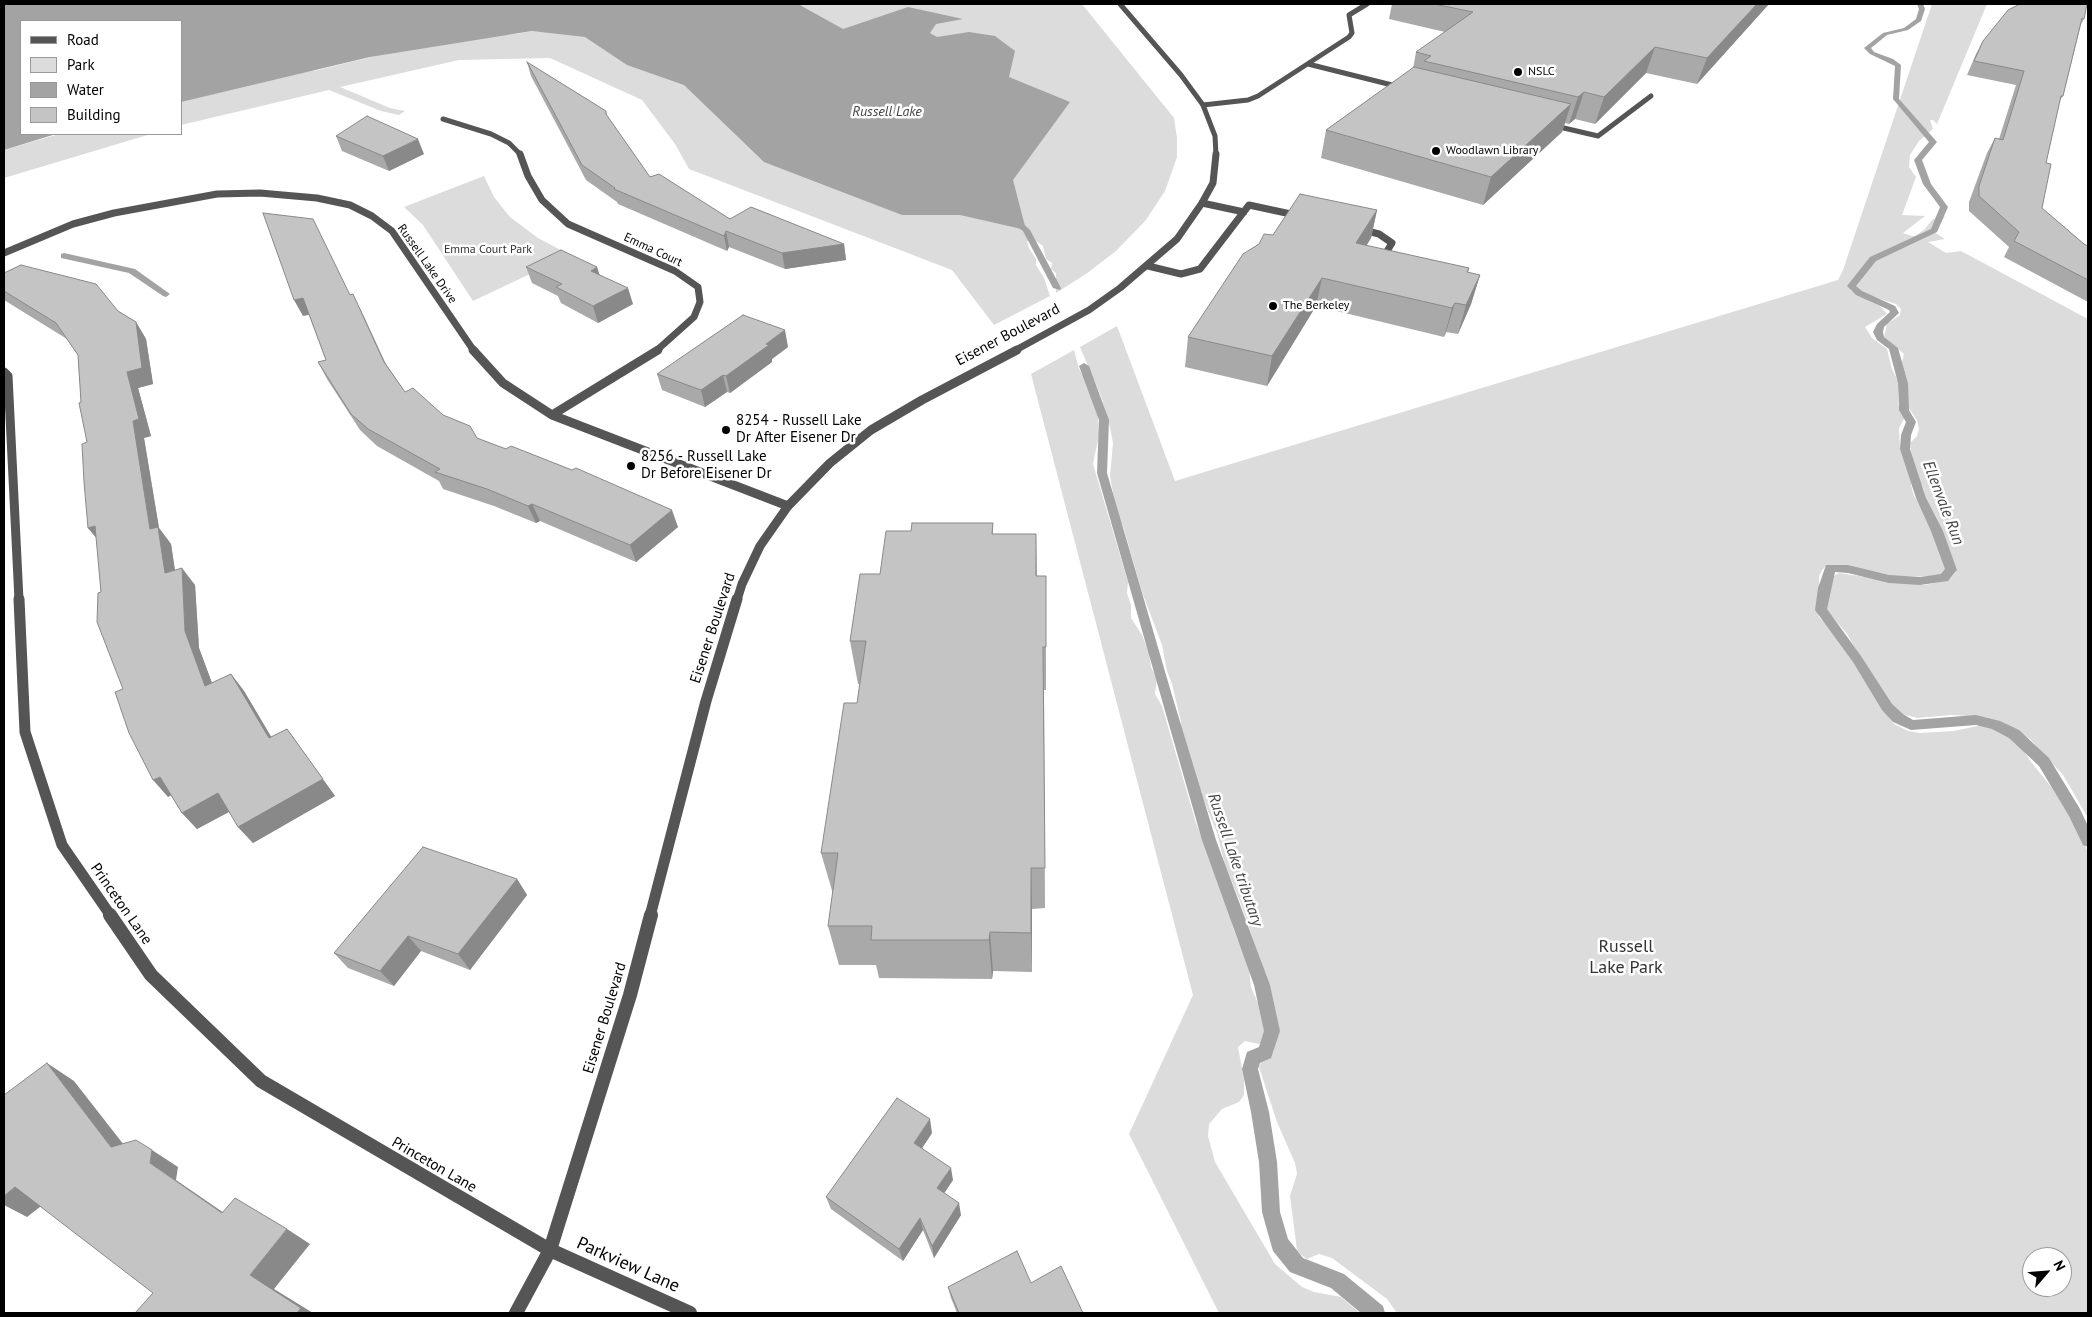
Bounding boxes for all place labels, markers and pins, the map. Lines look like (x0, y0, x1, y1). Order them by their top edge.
place label: NSLC (1528, 65, 1555, 79)
marker: NSLC (1512, 66, 1524, 78)
place label: Woodlawn Library (1446, 144, 1538, 158)
marker: Woodlawn Library (1430, 145, 1442, 157)
place label: The Berkeley (1283, 299, 1349, 313)
marker: The Berkeley (1267, 300, 1279, 312)
place label: 8254 - Russell Lake Dr After Eisener Dr (736, 412, 862, 447)
marker: 8254 - Russell Lake Dr After Eisener Dr (720, 424, 732, 436)
place label: 8256 - Russell Lake Dr Before Eisener Dr (641, 448, 772, 483)
marker: 8256 - Russell Lake Dr Before Eisener Dr (625, 460, 637, 472)

